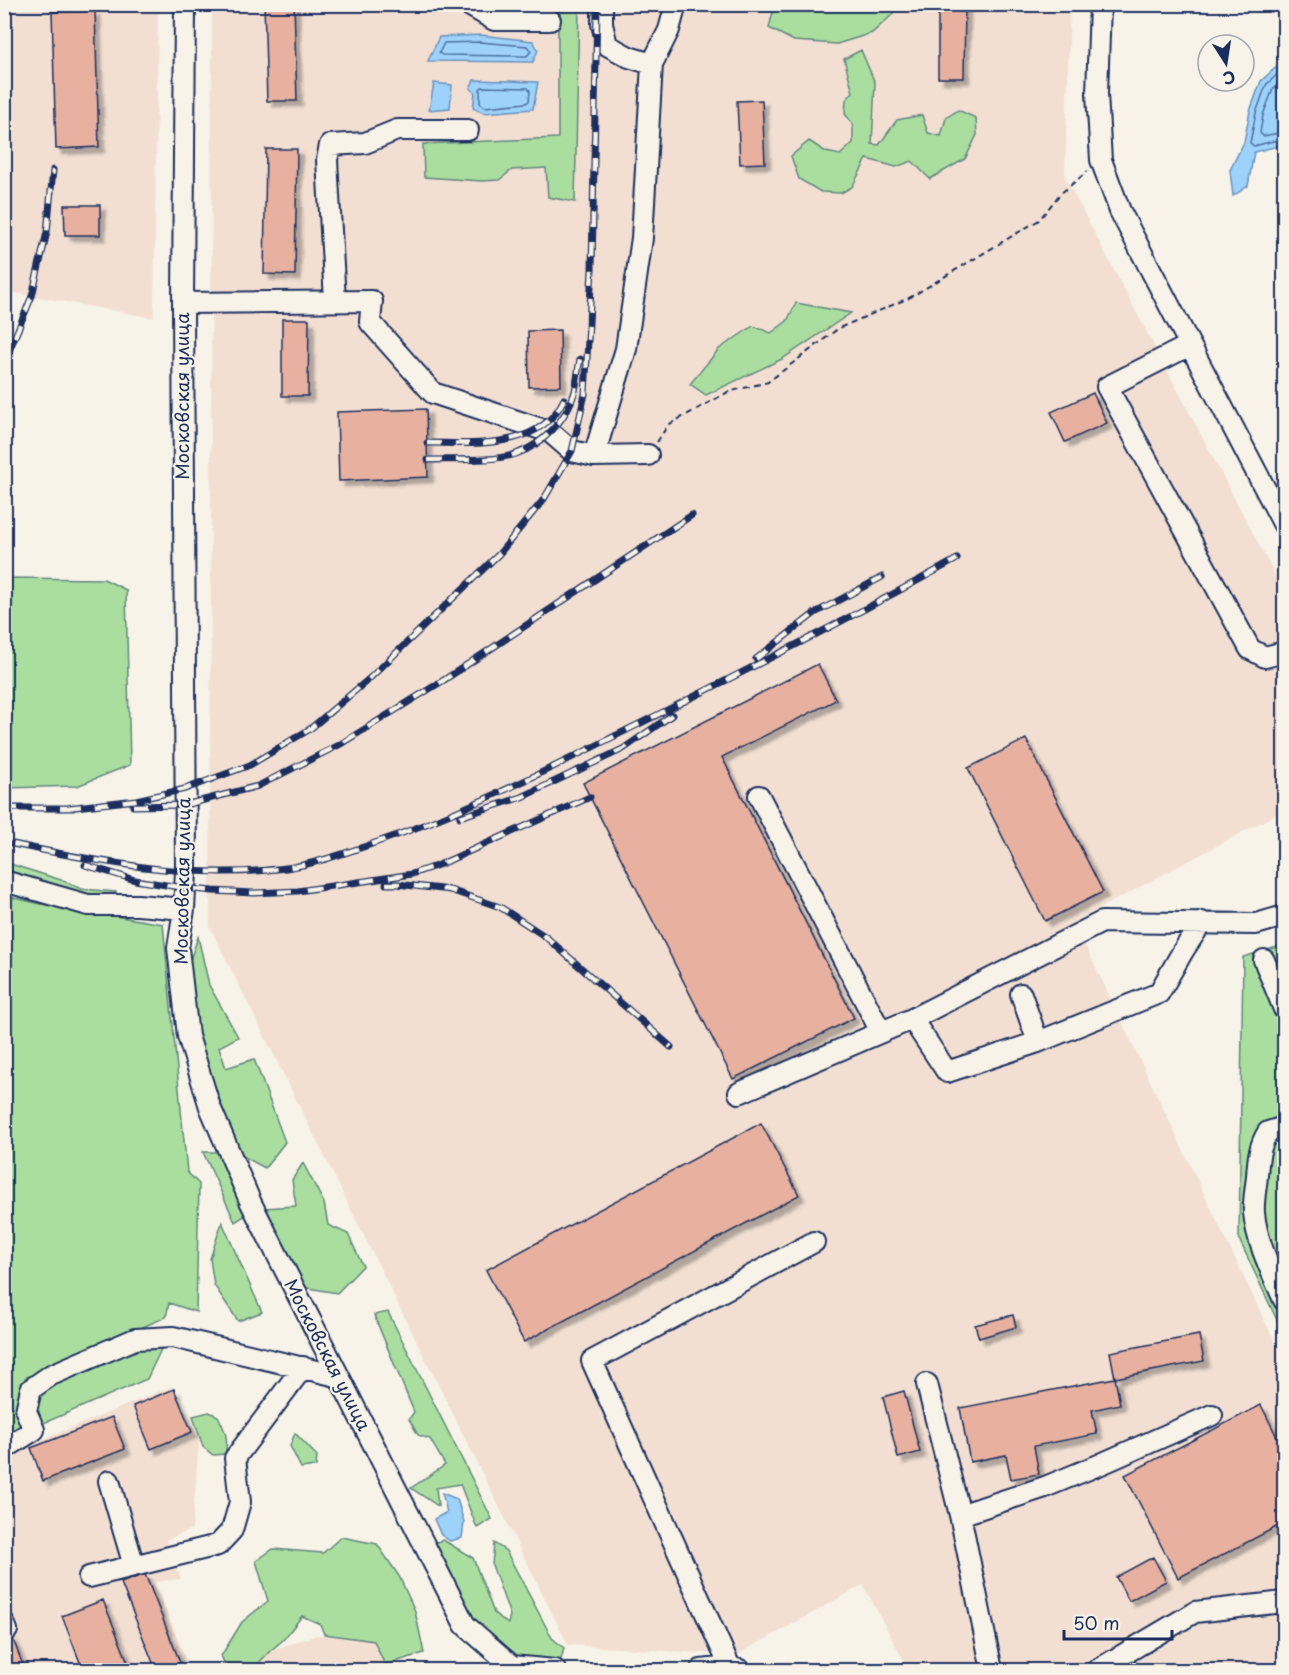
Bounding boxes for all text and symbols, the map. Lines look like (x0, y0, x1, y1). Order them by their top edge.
north arrow (1196, 33, 1256, 93)
text: С (1221, 66, 1238, 92)
street label: Московская улица (168, 312, 195, 480)
street label: Московская улица (167, 796, 196, 965)
street label: Московская улица (278, 1274, 379, 1436)
scale bar (1064, 1603, 1172, 1641)
text: 50 m (1073, 1609, 1120, 1636)

